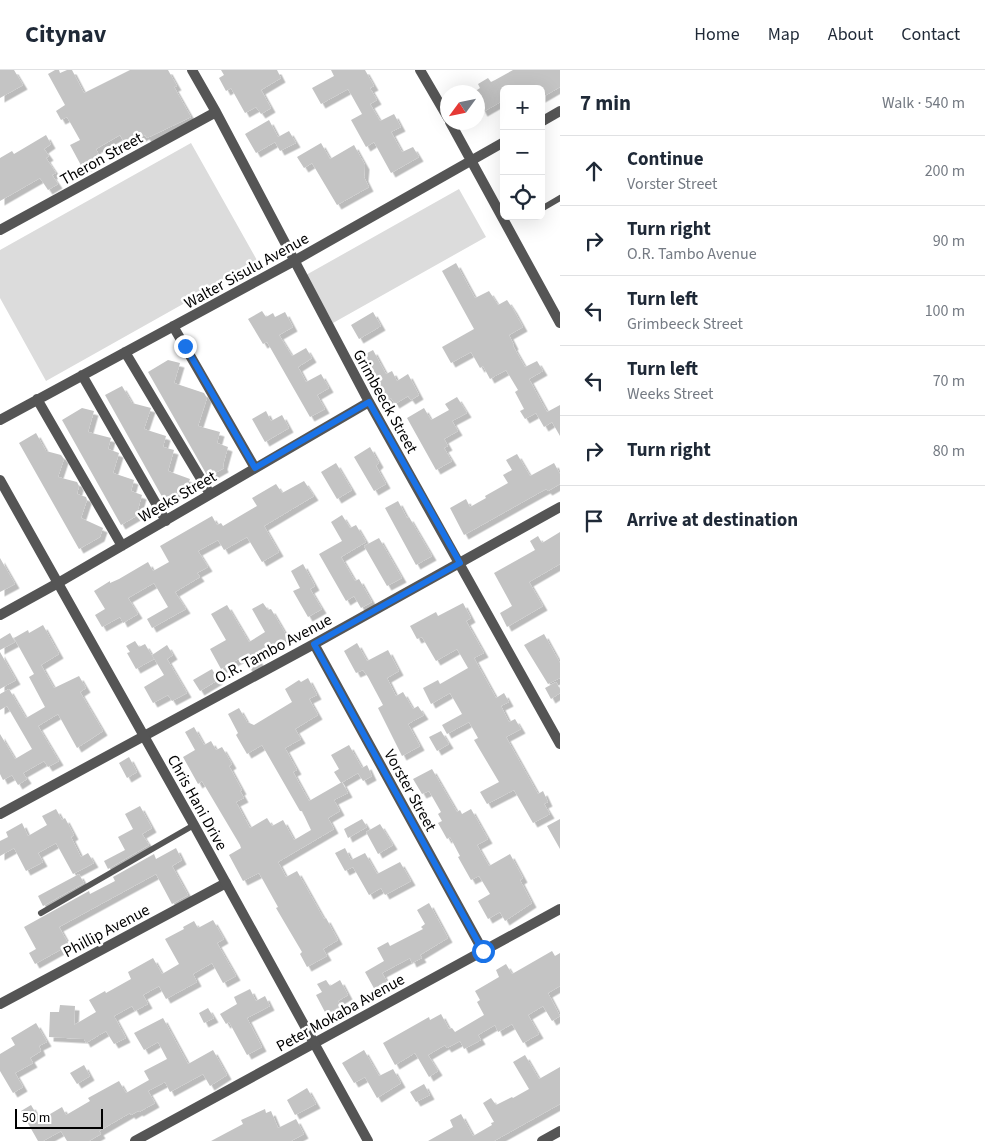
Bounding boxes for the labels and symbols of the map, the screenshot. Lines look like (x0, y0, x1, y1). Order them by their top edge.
north arrow (440, 85, 485, 130)
street label: Theron Street (56, 127, 147, 191)
street label: Walter Sisulu Avenue (180, 227, 313, 314)
route end (174, 335, 197, 358)
street label: Grimbeeck Street (347, 345, 423, 458)
street label: Weeks Street (135, 465, 221, 528)
street label: O.R. Tambo Avenue (211, 609, 336, 689)
street label: Vorster Street (379, 746, 442, 836)
street label: Chris Hani Drive (162, 751, 233, 854)
street label: Phillip Avenue (59, 899, 154, 963)
route start (472, 940, 495, 963)
street label: Peter Mokaba Avenue (272, 968, 409, 1057)
scale bar (15, 1106, 102, 1129)

